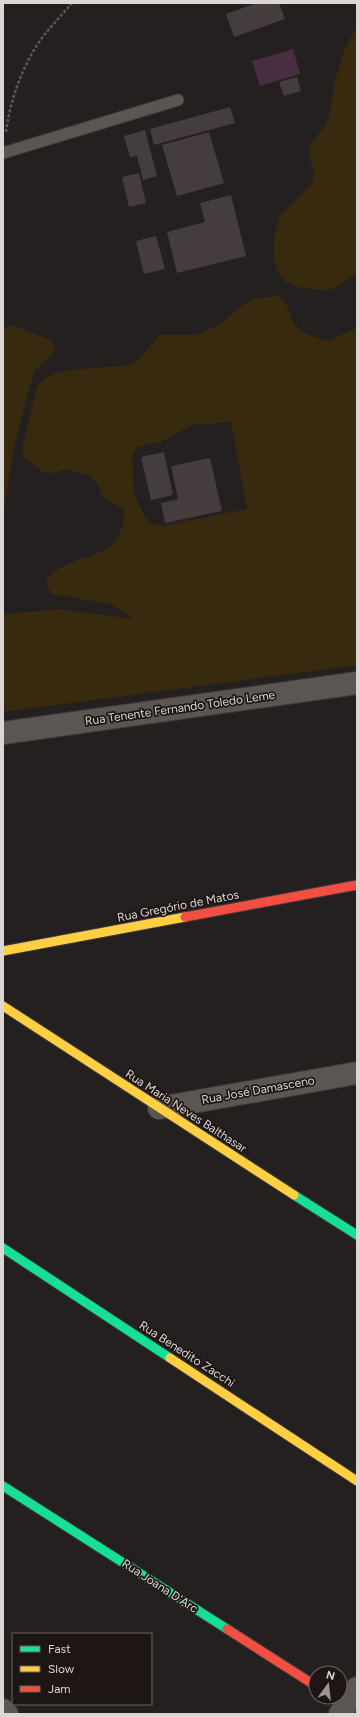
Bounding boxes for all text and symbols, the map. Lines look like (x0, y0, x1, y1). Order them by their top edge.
street label: Rua Tenente Fernando Toledo Leme (84, 688, 276, 728)
street label: Rua Gregório de Matos (116, 887, 240, 925)
street label: Rua Maria Neves Balthasar (123, 1067, 249, 1155)
street label: Rua José Damasceno (200, 1073, 316, 1107)
street label: Rua Benedito Zacchi (137, 1318, 237, 1390)
street label: Rua Joana D'Arc (119, 1556, 201, 1616)
legend (12, 1633, 152, 1705)
text: Fast (48, 1642, 71, 1656)
text: Slow (48, 1662, 75, 1676)
north arrow (308, 1665, 348, 1705)
text: N (325, 1668, 336, 1683)
text: Jam (48, 1682, 71, 1696)

